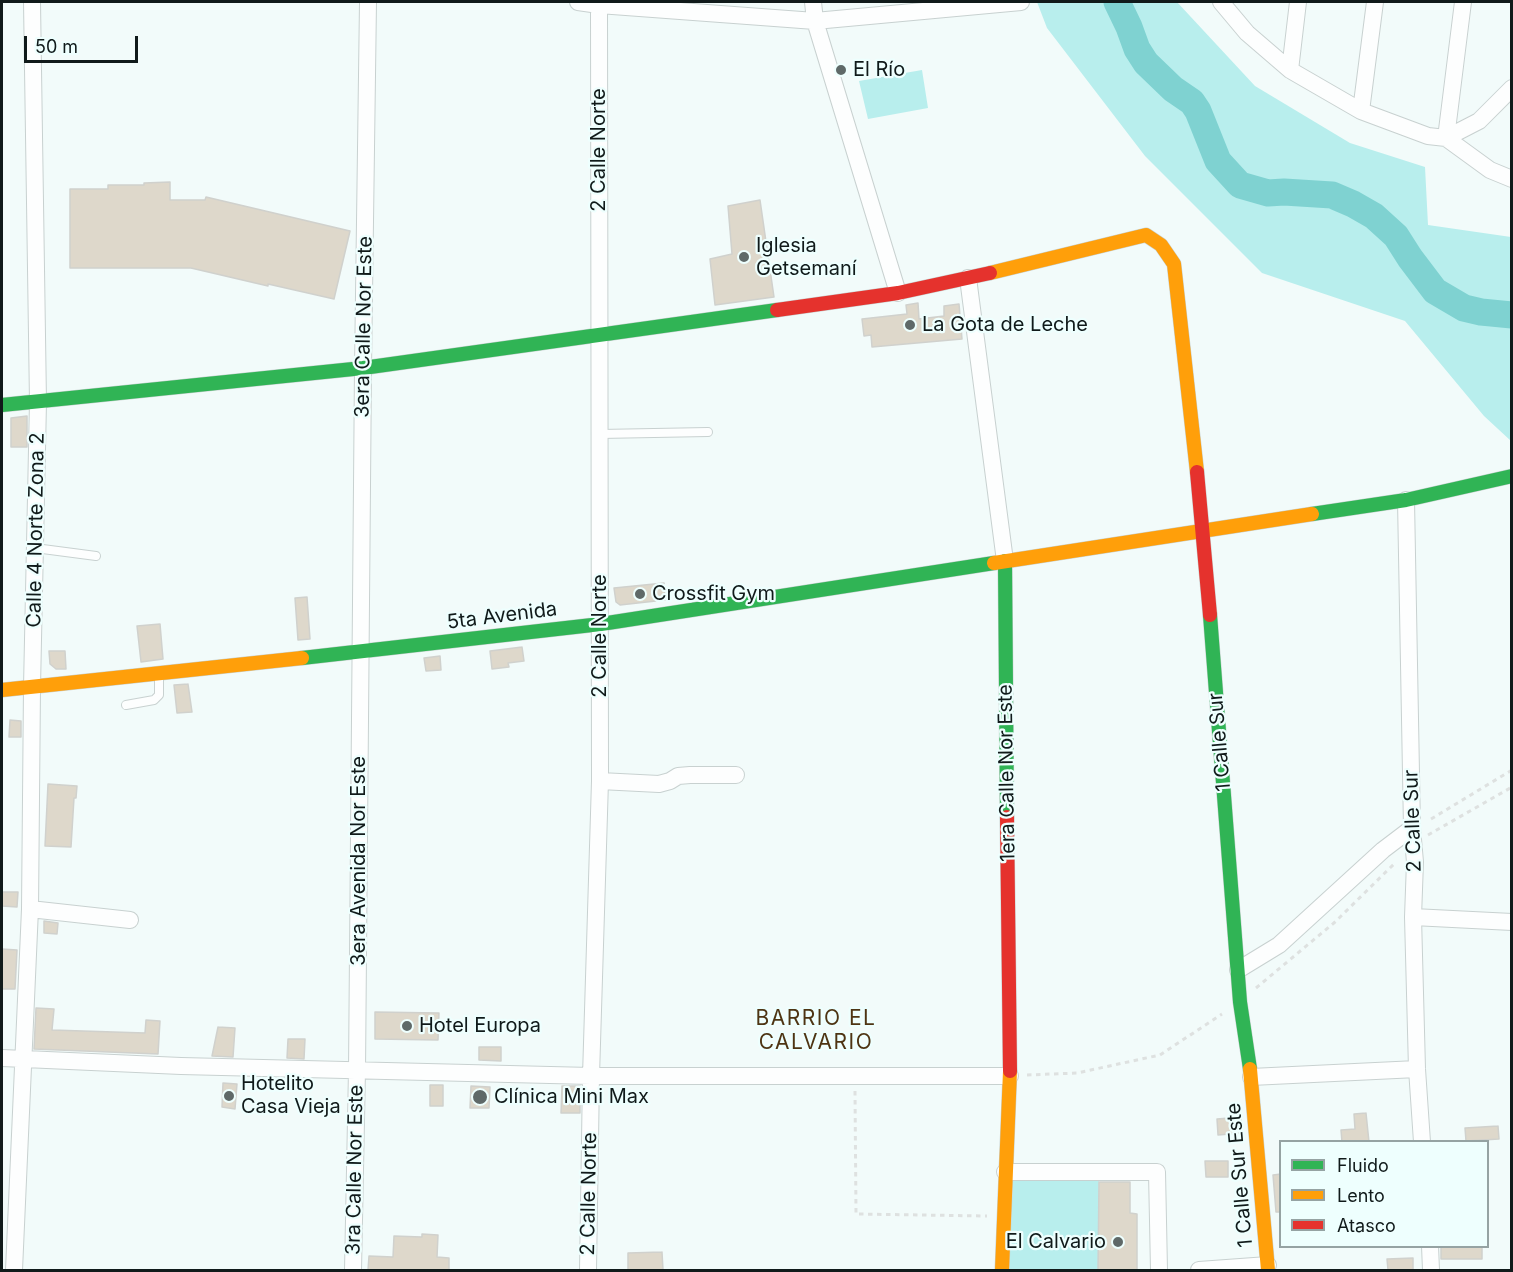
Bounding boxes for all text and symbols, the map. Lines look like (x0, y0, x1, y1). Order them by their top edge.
scale bar (27, 24, 141, 62)
text: 50 m (35, 36, 78, 57)
place label: El Río (853, 58, 905, 82)
marker: El Río (834, 63, 848, 77)
street label: 2 Calle Norte (587, 88, 611, 212)
place label: Iglesia Getsemaní (756, 234, 857, 281)
street label: 3era Calle Nor Este (350, 236, 378, 418)
marker: Iglesia Getsemaní (737, 250, 751, 264)
place label: La Gota de Leche (922, 313, 1088, 337)
marker: La Gota de Leche (903, 318, 917, 332)
street label: Calle 4 Norte Zona 2 (22, 432, 50, 628)
street label: 2 Calle Norte (588, 574, 612, 698)
place label: Crossfit Gym (652, 582, 775, 606)
marker: Crossfit Gym (633, 587, 647, 601)
street label: 5ta Avenida (446, 597, 558, 635)
street label: 1era Calle Nor Este (993, 684, 1021, 862)
street label: 1 Calle Sur (1204, 692, 1236, 792)
street label: 3era Avenida Nor Este (347, 756, 371, 966)
street label: 2 Calle Sur (1399, 769, 1427, 873)
district label: BARRIO EL CALVARIO (756, 1006, 876, 1056)
place label: Hotel Europa (419, 1014, 541, 1038)
marker: Hotel Europa (400, 1019, 414, 1033)
place label: Hotelito Casa Vieja (241, 1072, 341, 1119)
street label: 3ra Calle Nor Este (342, 1085, 368, 1255)
place label: Clínica Mini Max (494, 1085, 649, 1109)
marker: Clínica Mini Max (471, 1088, 489, 1106)
marker: Hotelito Casa Vieja (222, 1089, 236, 1103)
street label: 1 Calle Sur Este (1222, 1102, 1258, 1248)
street label: 2 Calle Norte (576, 1132, 602, 1256)
legend (1279, 1140, 1489, 1248)
text: Fluido (1337, 1155, 1389, 1176)
text: Lento (1337, 1185, 1385, 1206)
text: Atasco (1337, 1215, 1396, 1236)
place label: El Calvario (1006, 1230, 1106, 1254)
marker: El Calvario (1111, 1235, 1125, 1249)

